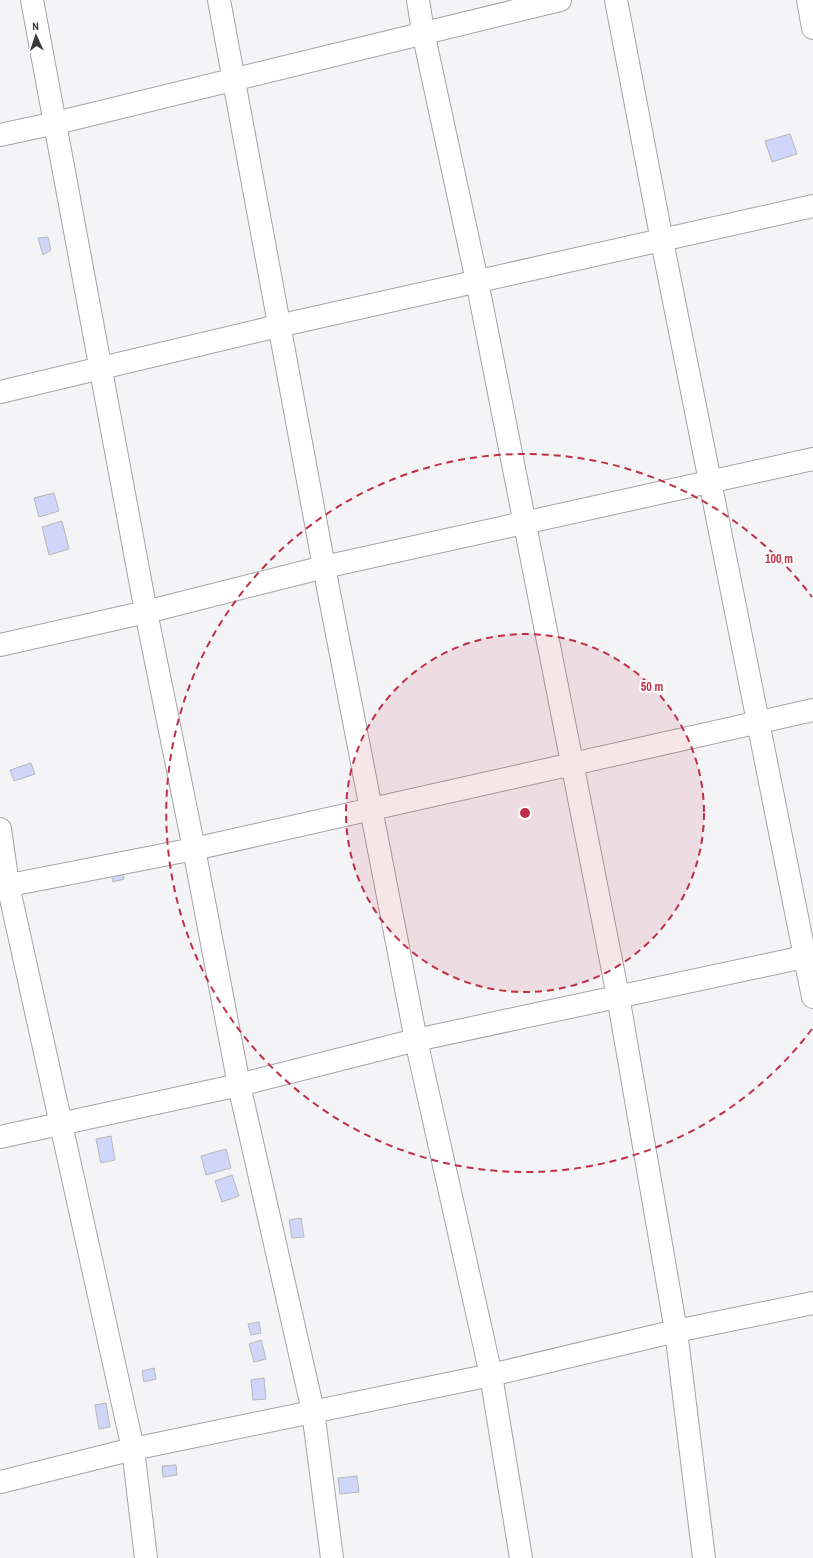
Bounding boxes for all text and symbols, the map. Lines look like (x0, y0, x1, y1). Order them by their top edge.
north arrow (16, 16, 56, 56)
text: N (32, 19, 39, 33)
text: 100 m (765, 551, 793, 567)
text: 50 m (641, 679, 663, 695)
centre of rings (518, 806, 532, 820)

